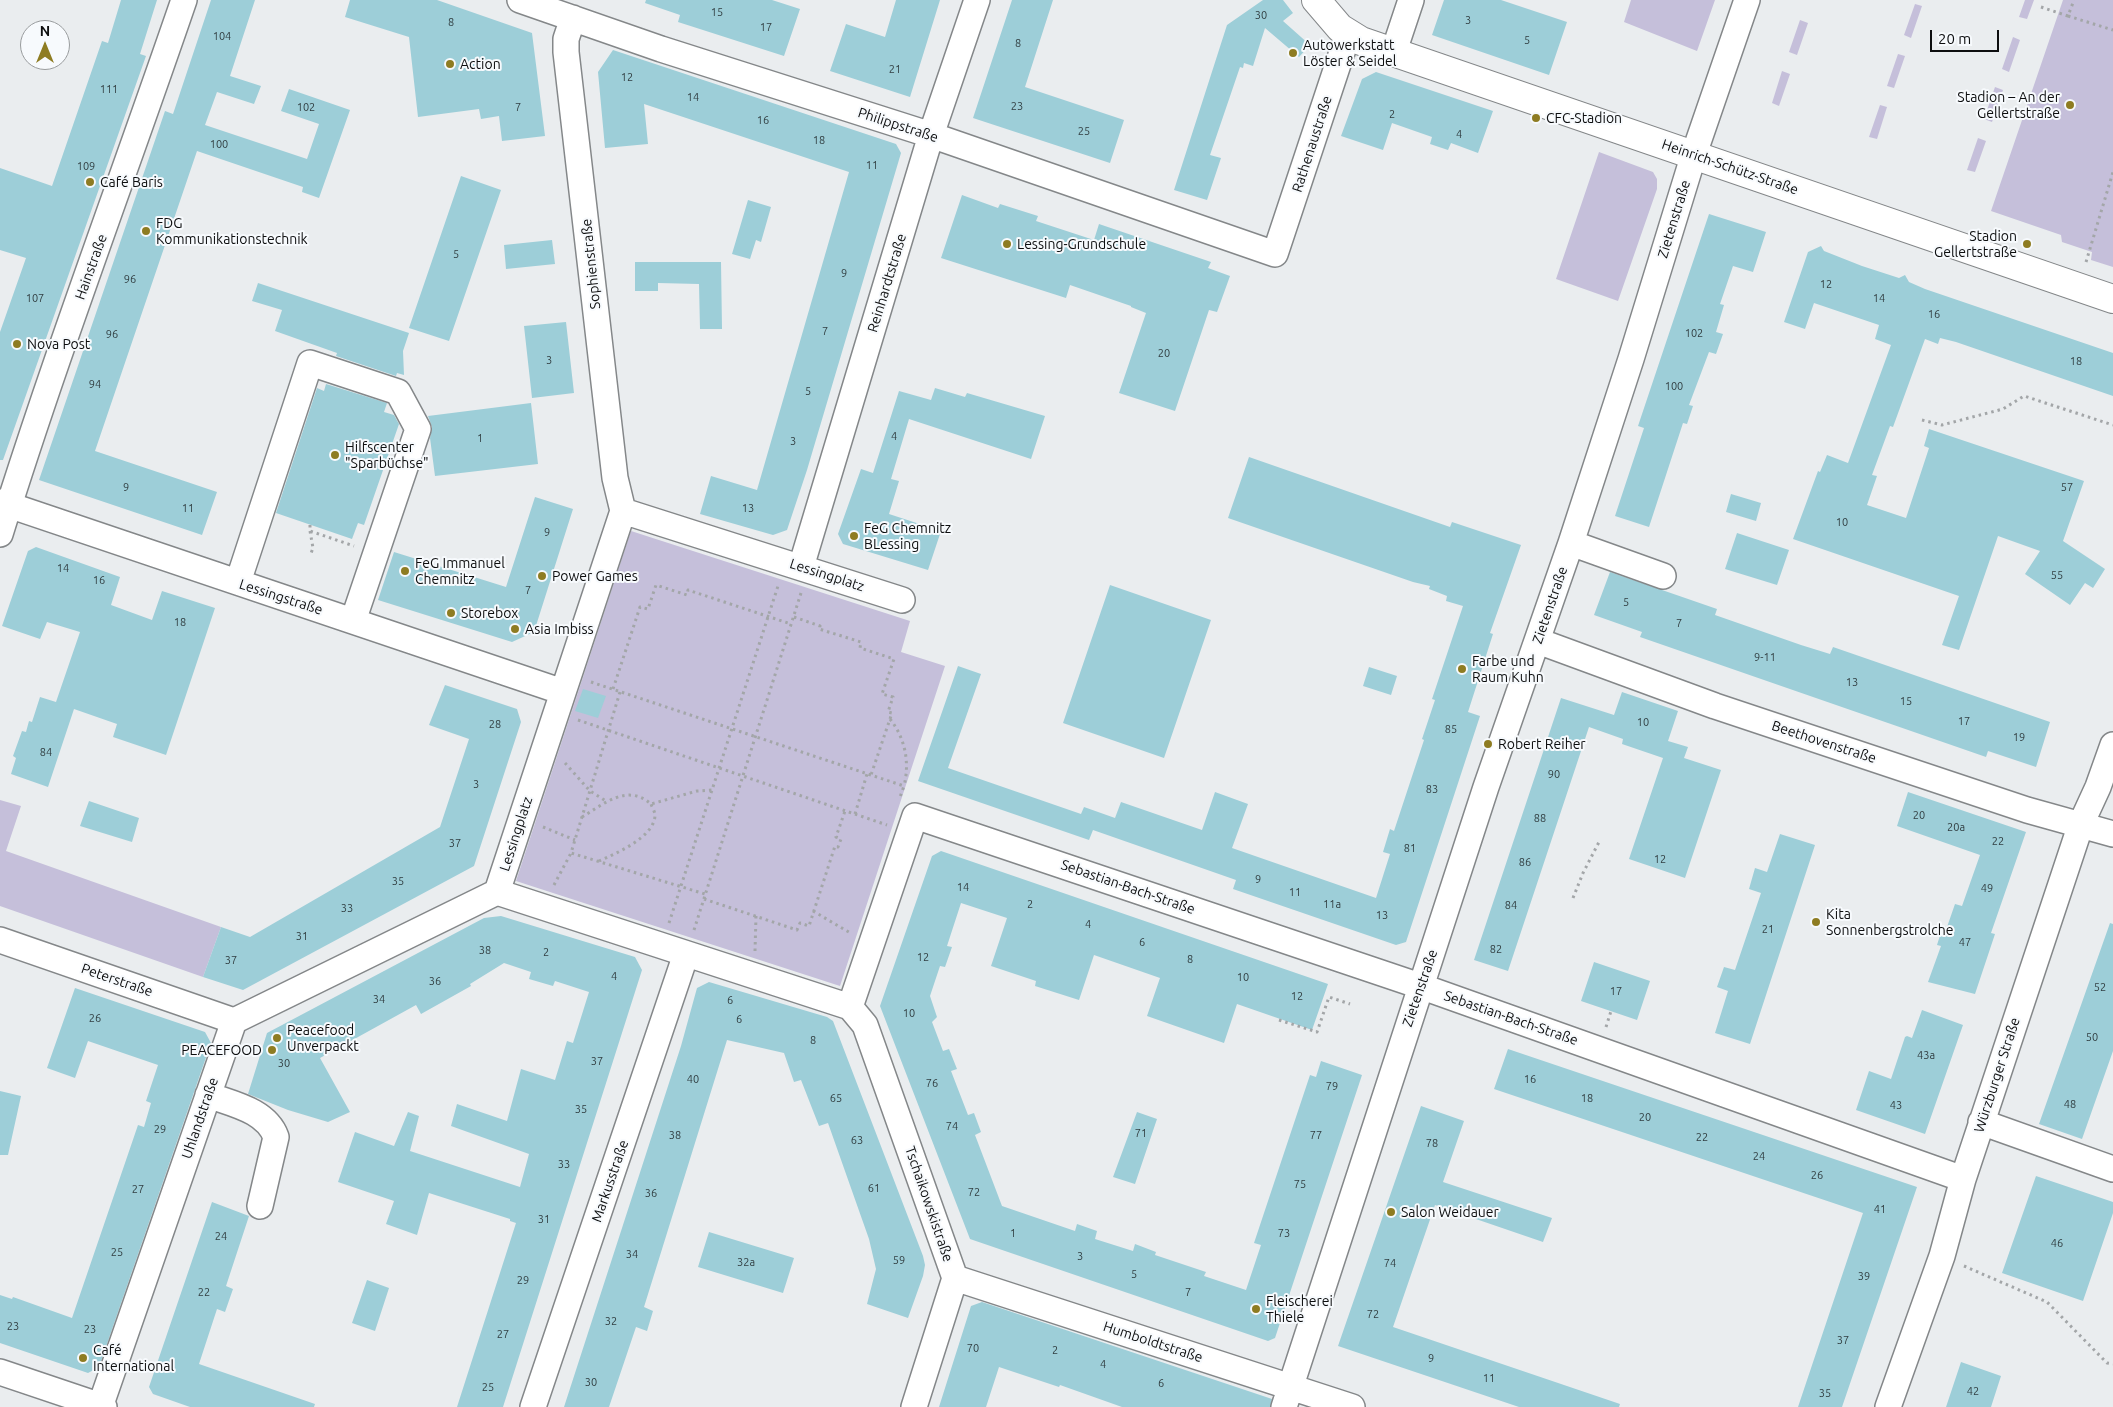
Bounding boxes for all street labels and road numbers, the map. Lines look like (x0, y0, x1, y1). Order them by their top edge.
street label: Rathenaustraße (1288, 94, 1336, 194)
street label: Philippstraße (856, 104, 940, 146)
street label: Heinrich-Schütz-Straße (1659, 136, 1801, 198)
street label: Zietenstraße (1654, 178, 1694, 260)
street label: Sophienstraße (578, 218, 604, 310)
street label: Hainstraße (71, 232, 111, 302)
street label: Reinhardtstraße (864, 232, 910, 334)
street label: Lessingplatz (788, 555, 866, 595)
street label: Zietenstraße (1529, 564, 1571, 646)
street label: Lessingstraße (237, 576, 325, 618)
street label: Beethovenstraße (1770, 717, 1878, 767)
street label: Lessingplatz (496, 795, 536, 873)
street label: Sebastian-Bach-Straße (1059, 856, 1197, 918)
street label: Zietenstraße (1399, 947, 1441, 1029)
street label: Peterstraße (79, 960, 155, 1000)
street label: Sebastian-Bach-Straße (1442, 987, 1580, 1049)
street label: Würzburger Straße (1970, 1015, 2024, 1135)
street label: Uhlandstraße (178, 1075, 222, 1161)
street label: Markusstraße (588, 1138, 632, 1224)
street label: Tschaikowskistraße (901, 1144, 957, 1264)
street label: Humboldtstraße (1101, 1318, 1205, 1366)

